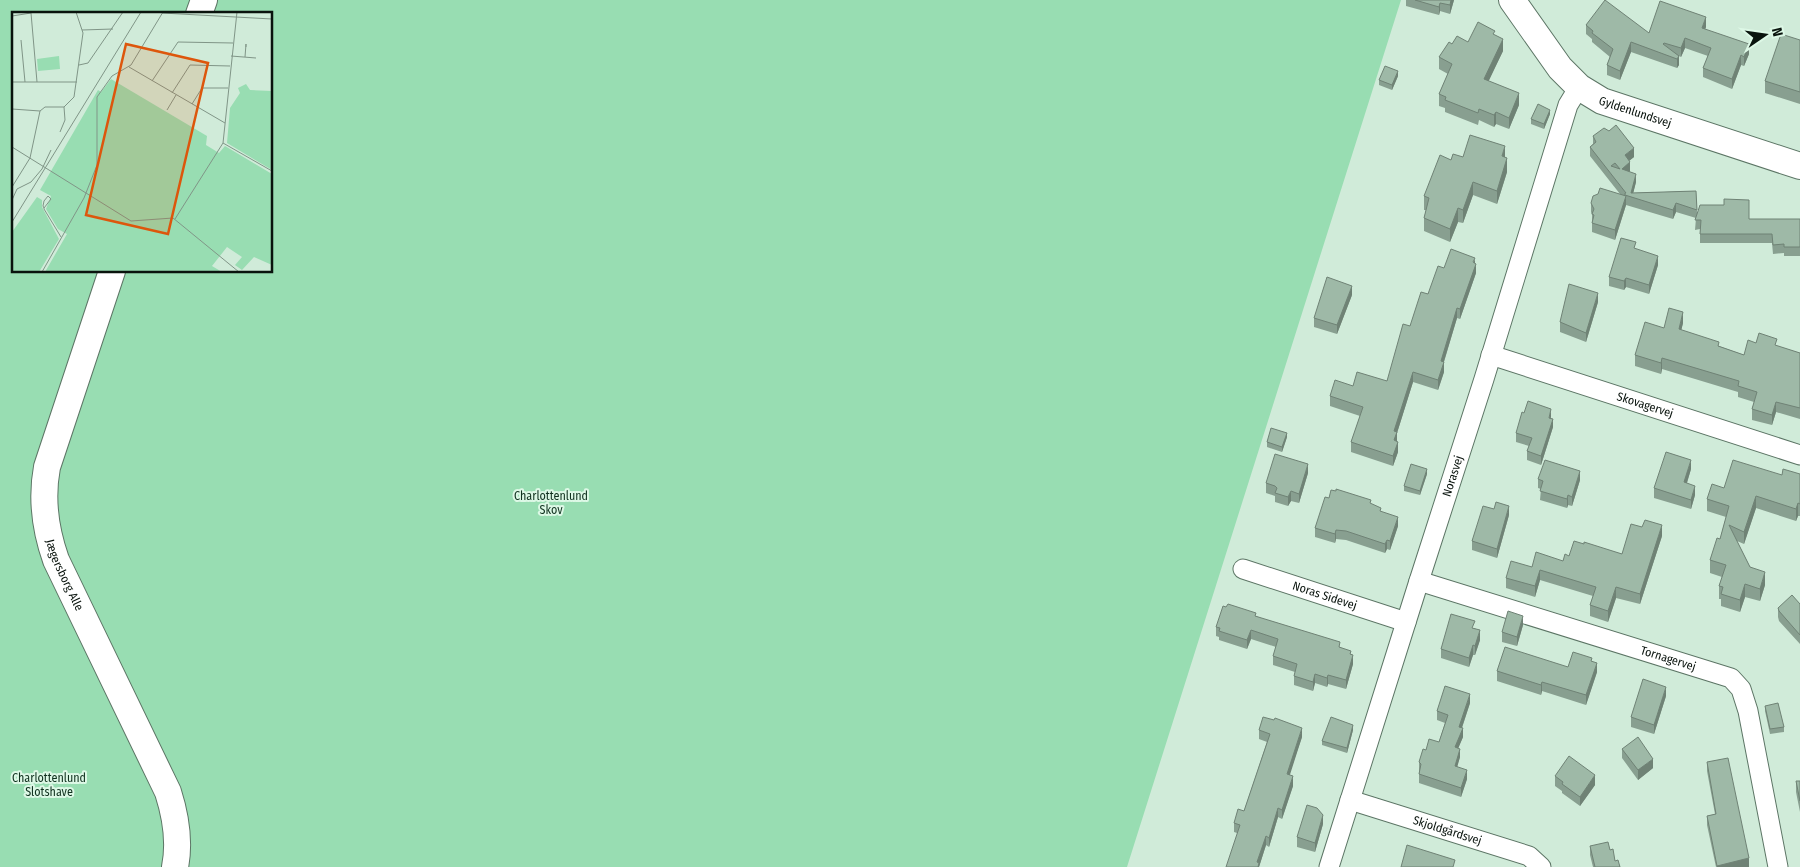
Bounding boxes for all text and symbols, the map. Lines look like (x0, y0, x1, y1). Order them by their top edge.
north arrow (1740, 10, 1790, 60)
inset map (12, 12, 272, 272)
text: N (1768, 26, 1786, 38)
street label: Gyldenlundsvej (1597, 93, 1673, 130)
street label: Skovagervej (1615, 389, 1675, 421)
street label: Norasvej (1440, 454, 1466, 498)
park label: Charlottenlund Skov (514, 489, 588, 517)
street label: Jægersborg Alle (43, 538, 86, 613)
street label: Noras Sidevej (1291, 579, 1359, 613)
street label: Tornagervej (1639, 643, 1698, 674)
park label: Charlottenlund Slotshave (12, 771, 86, 799)
street label: Skjoldgårdsvej (1411, 813, 1483, 848)

